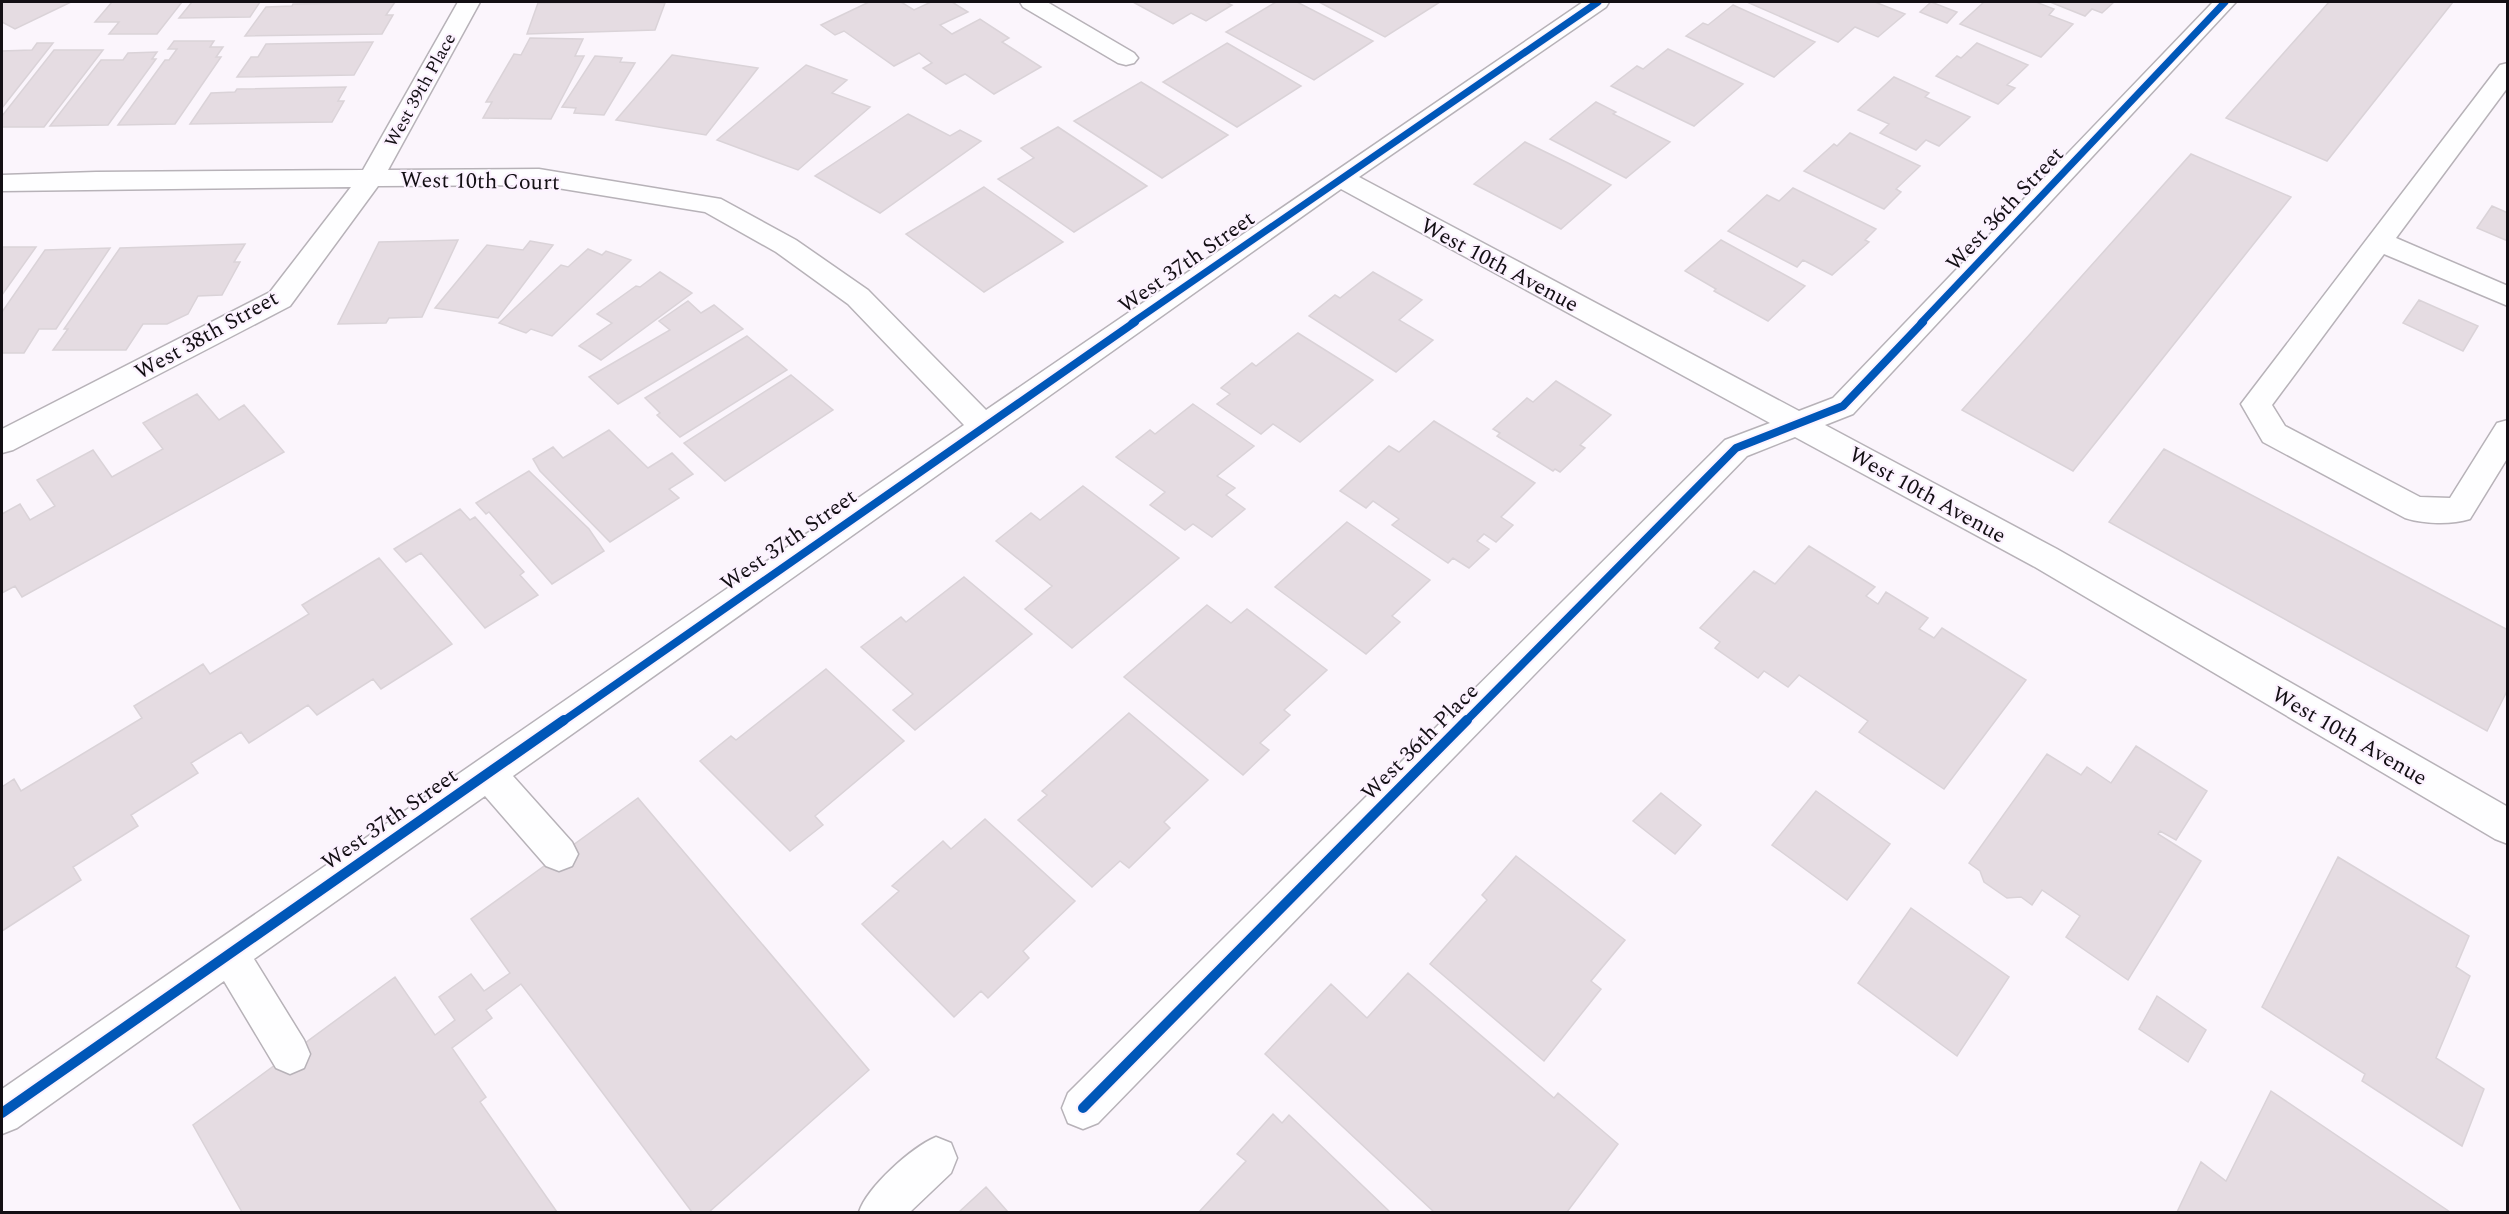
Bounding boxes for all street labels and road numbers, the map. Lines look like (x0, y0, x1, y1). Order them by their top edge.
street label: West 39th Place (378, 28, 463, 152)
street label: West 36th Street (1938, 139, 2072, 279)
street label: West 10th Court (400, 164, 560, 199)
street label: West 37th Street (1112, 203, 1262, 322)
street label: West 10th Avenue (1414, 210, 1584, 321)
street label: West 38th Street (129, 282, 285, 389)
street label: West 10th Avenue (1843, 438, 2012, 552)
street label: West 37th Street (714, 481, 864, 600)
street label: West 36th Place (1354, 676, 1486, 808)
street label: West 10th Avenue (2265, 678, 2433, 794)
street label: West 37th Street (315, 760, 465, 879)

